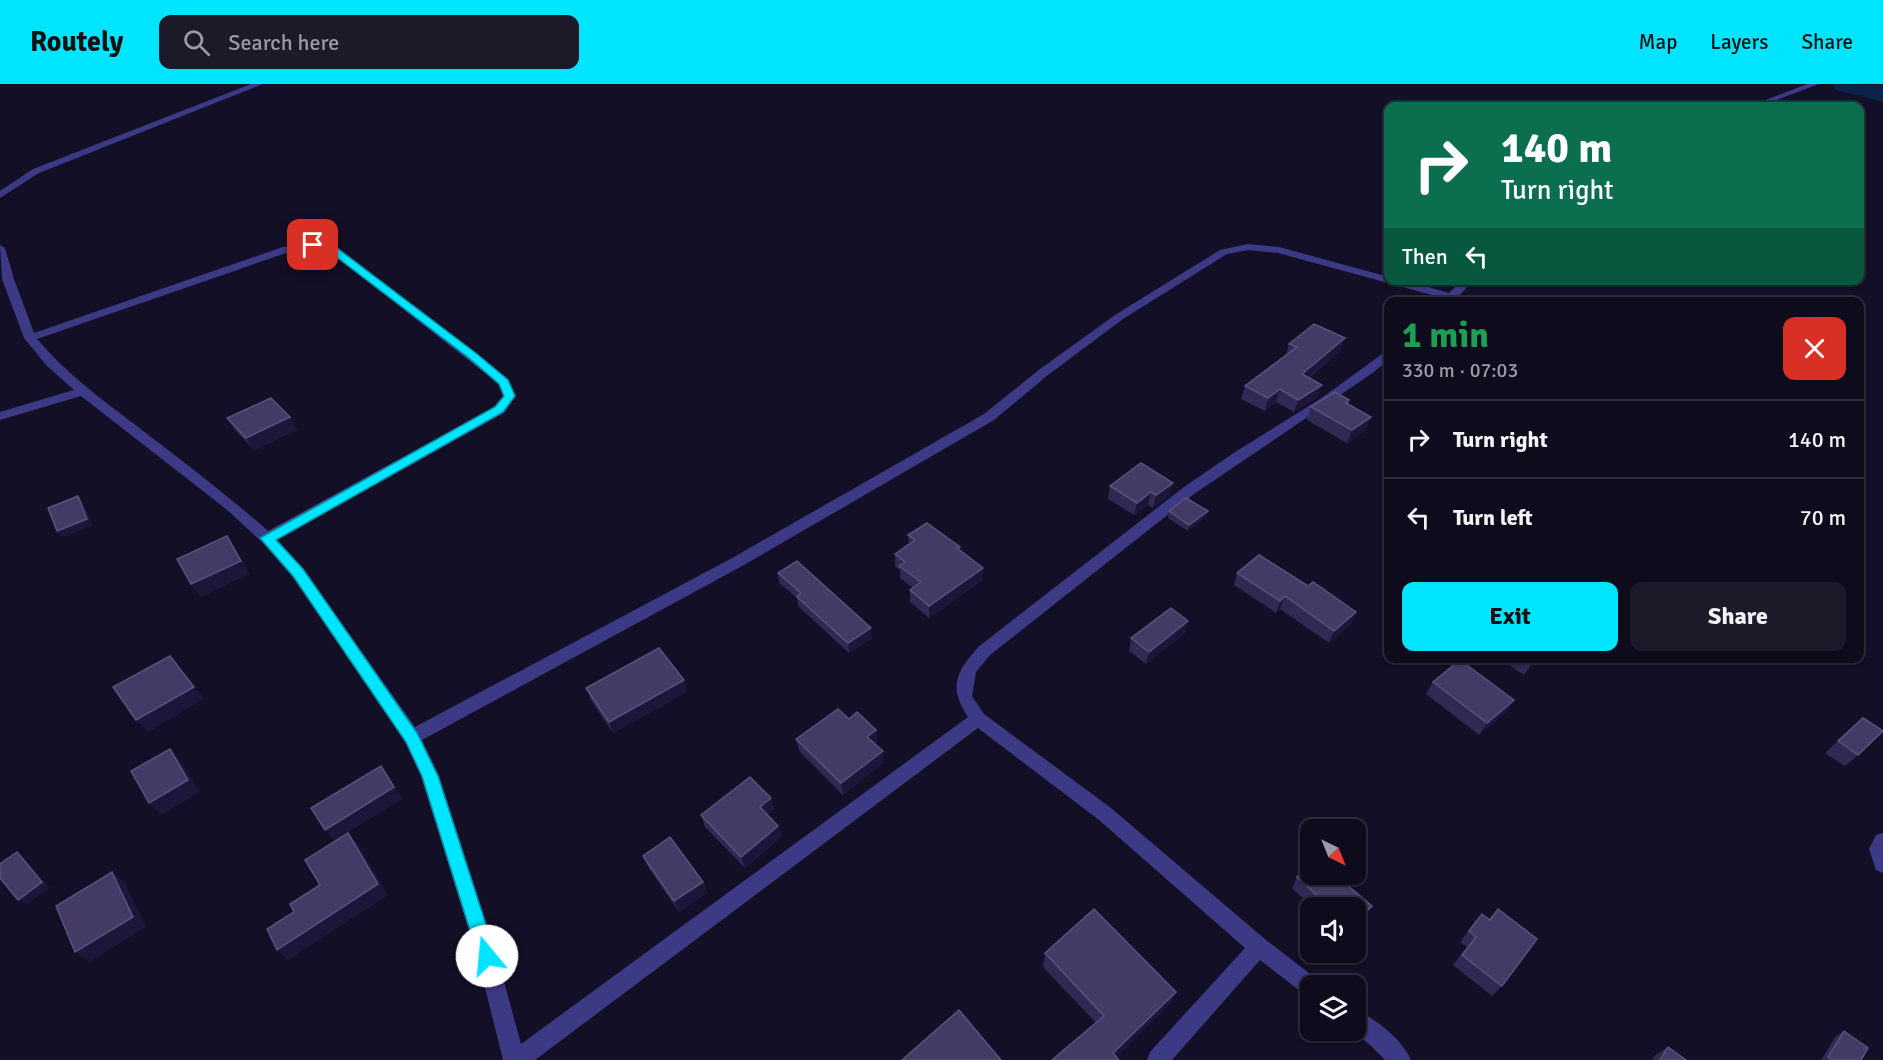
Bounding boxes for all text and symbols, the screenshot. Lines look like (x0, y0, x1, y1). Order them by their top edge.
search box (159, 15, 579, 69)
text: Routely (30, 25, 123, 59)
icon: search (180, 26, 213, 59)
text: Search here (228, 29, 339, 56)
text: Map (1639, 29, 1677, 55)
text: Layers (1710, 29, 1768, 55)
text: Share (1801, 29, 1853, 55)
text: 140 m (1501, 123, 1612, 174)
icon: right (1402, 126, 1480, 204)
text: Turn right (1501, 174, 1614, 207)
pin (287, 219, 338, 270)
icon: arrive (296, 228, 329, 261)
icon: left (1460, 240, 1493, 273)
text: Then (1402, 243, 1448, 270)
text: 1 min (1402, 313, 1489, 358)
button: close (1783, 317, 1846, 380)
text: 330 m · 07:03 (1402, 358, 1518, 383)
icon: right (1402, 423, 1435, 456)
text: Turn right (1453, 426, 1548, 453)
text: 140 m (1788, 426, 1846, 453)
icon: left (1402, 501, 1435, 534)
text: Turn left (1453, 504, 1533, 531)
text: 70 m (1800, 504, 1846, 531)
button: Exit (1402, 582, 1618, 651)
button: Share (1630, 582, 1846, 651)
north arrow (1300, 819, 1366, 885)
map controls (1300, 819, 1366, 1041)
button: sound (1300, 897, 1366, 963)
position arrow (455, 924, 519, 988)
button: layers (1300, 975, 1366, 1041)

